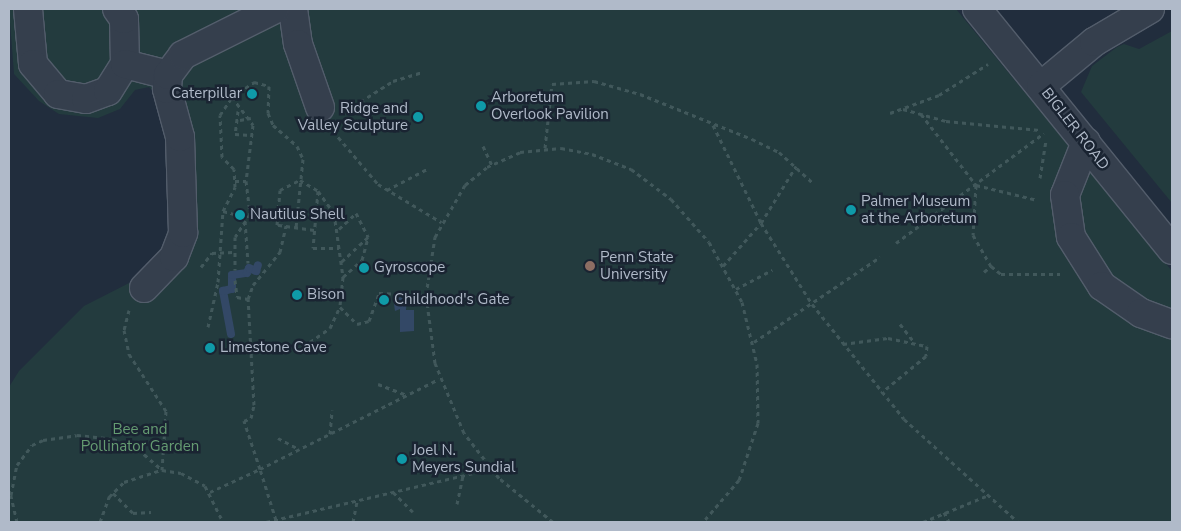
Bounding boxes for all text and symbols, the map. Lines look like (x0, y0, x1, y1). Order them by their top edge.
street label: BIGLER ROAD (1037, 84, 1113, 174)
place label: Caterpillar (171, 85, 242, 103)
marker: Caterpillar (246, 88, 258, 100)
place label: Arboretum Overlook Pavilion (491, 88, 609, 123)
place label: Ridge and Valley Sculpture (298, 99, 408, 134)
marker: Arboretum Overlook Pavilion (475, 100, 487, 112)
marker: Ridge and Valley Sculpture (412, 111, 424, 123)
place label: Palmer Museum at the Arboretum (861, 192, 977, 227)
marker: Palmer Museum at the Arboretum (845, 204, 857, 216)
place label: Nautilus Shell (250, 206, 345, 224)
marker: Nautilus Shell (234, 209, 246, 221)
place label: Penn State University (600, 248, 674, 283)
place label: Gyroscope (374, 259, 445, 277)
marker: Penn State University (584, 260, 596, 272)
marker: Gyroscope (358, 262, 370, 274)
place label: Bison (307, 286, 345, 304)
marker: Bison (291, 289, 303, 301)
place label: Childhood's Gate (394, 291, 510, 309)
marker: Childhood's Gate (378, 294, 390, 306)
place label: Limestone Cave (220, 339, 327, 357)
marker: Limestone Cave (204, 342, 216, 354)
park label: Bee and Pollinator Garden (81, 420, 199, 455)
place label: Joel N. Meyers Sundial (412, 441, 515, 476)
marker: Joel N. Meyers Sundial (396, 453, 408, 465)

